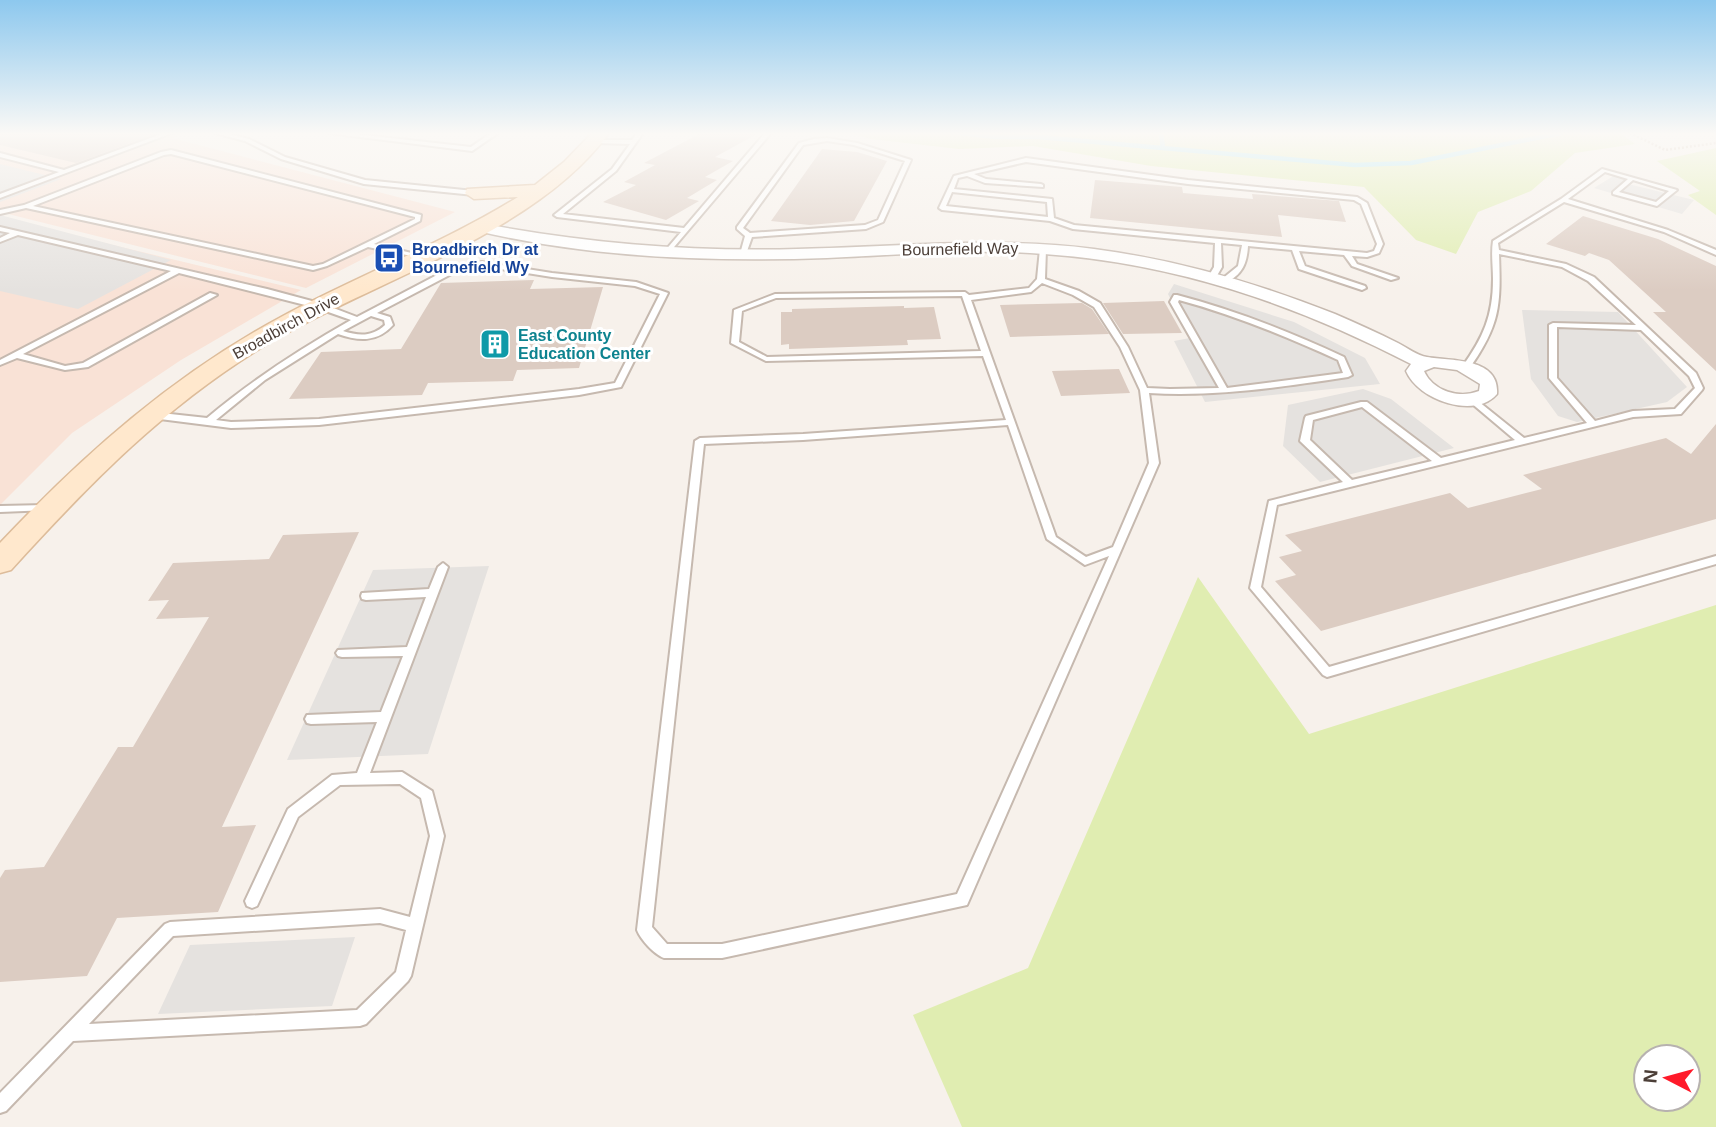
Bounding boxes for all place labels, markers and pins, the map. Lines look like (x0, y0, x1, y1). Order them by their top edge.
bus stop icon: Broadbirch Dr at Bournefield Wy (372, 241, 406, 275)
place label: Broadbirch Dr at Bournefield Wy (412, 241, 539, 276)
building icon: East County Education Center (478, 327, 512, 361)
place label: East County Education Center (518, 327, 650, 362)

